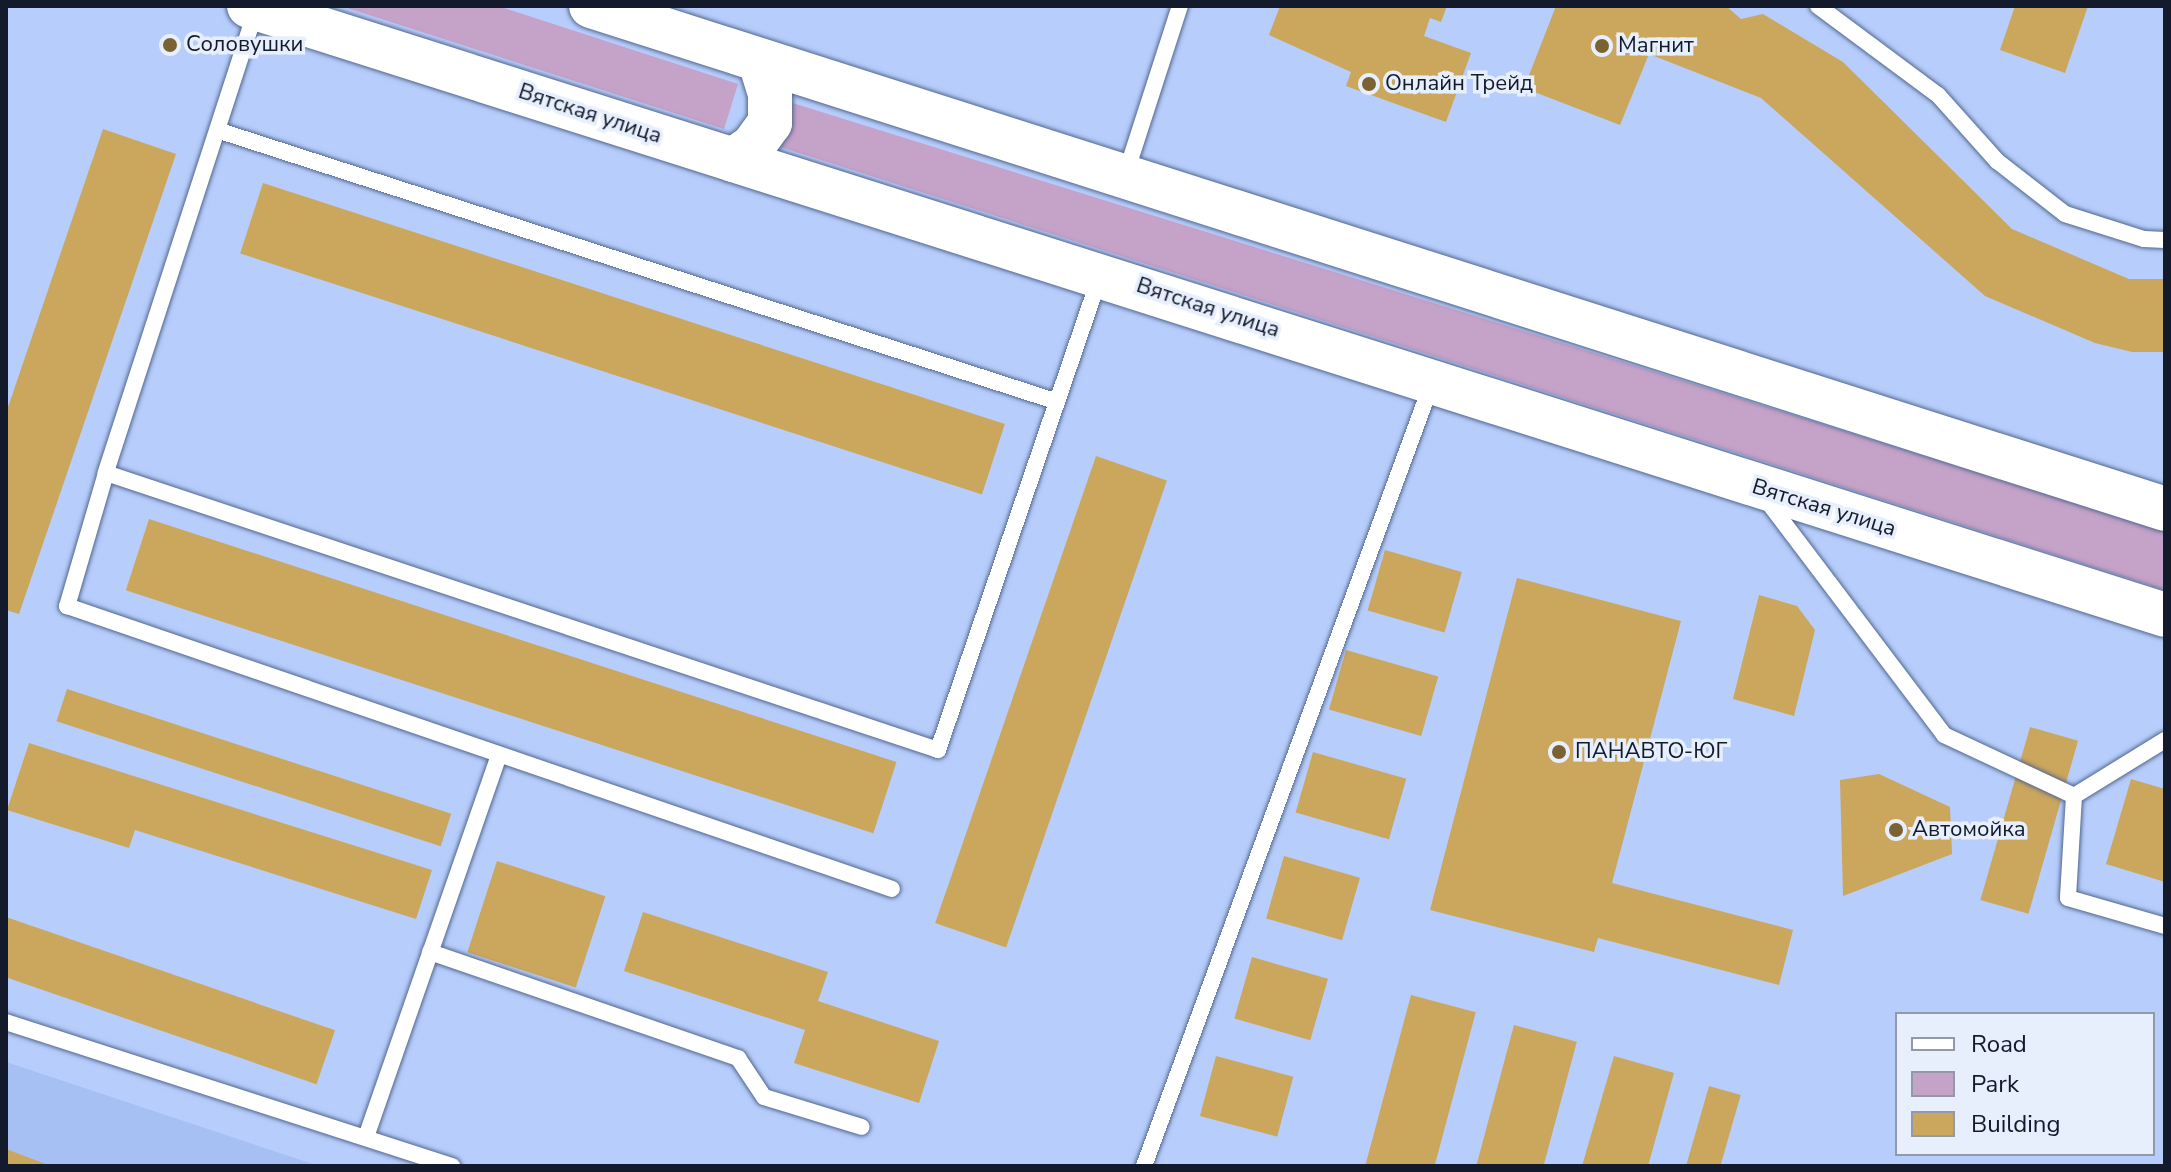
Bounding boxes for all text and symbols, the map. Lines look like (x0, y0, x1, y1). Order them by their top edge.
place label: Соловушки (186, 32, 303, 58)
place label: Магнит (1618, 33, 1694, 59)
marker: Соловушки (161, 36, 179, 54)
marker: Магнит (1593, 37, 1611, 55)
place label: Онлайн Трейд (1385, 71, 1533, 97)
marker: Онлайн Трейд (1360, 75, 1378, 93)
street label: Вятская улица (515, 78, 665, 150)
street label: Вятская улица (1133, 272, 1283, 344)
street label: Вятская улица (1749, 474, 1899, 542)
place label: ПАНАВТО-ЮГ (1575, 739, 1727, 765)
marker: ПАНАВТО-ЮГ (1550, 743, 1568, 761)
place label: Автомойка (1912, 817, 2026, 843)
marker: Автомойка (1887, 821, 1905, 839)
legend (1895, 1012, 2155, 1156)
text: Road (1971, 1028, 2027, 1060)
text: Park (1971, 1068, 2019, 1100)
text: Building (1971, 1108, 2061, 1140)

